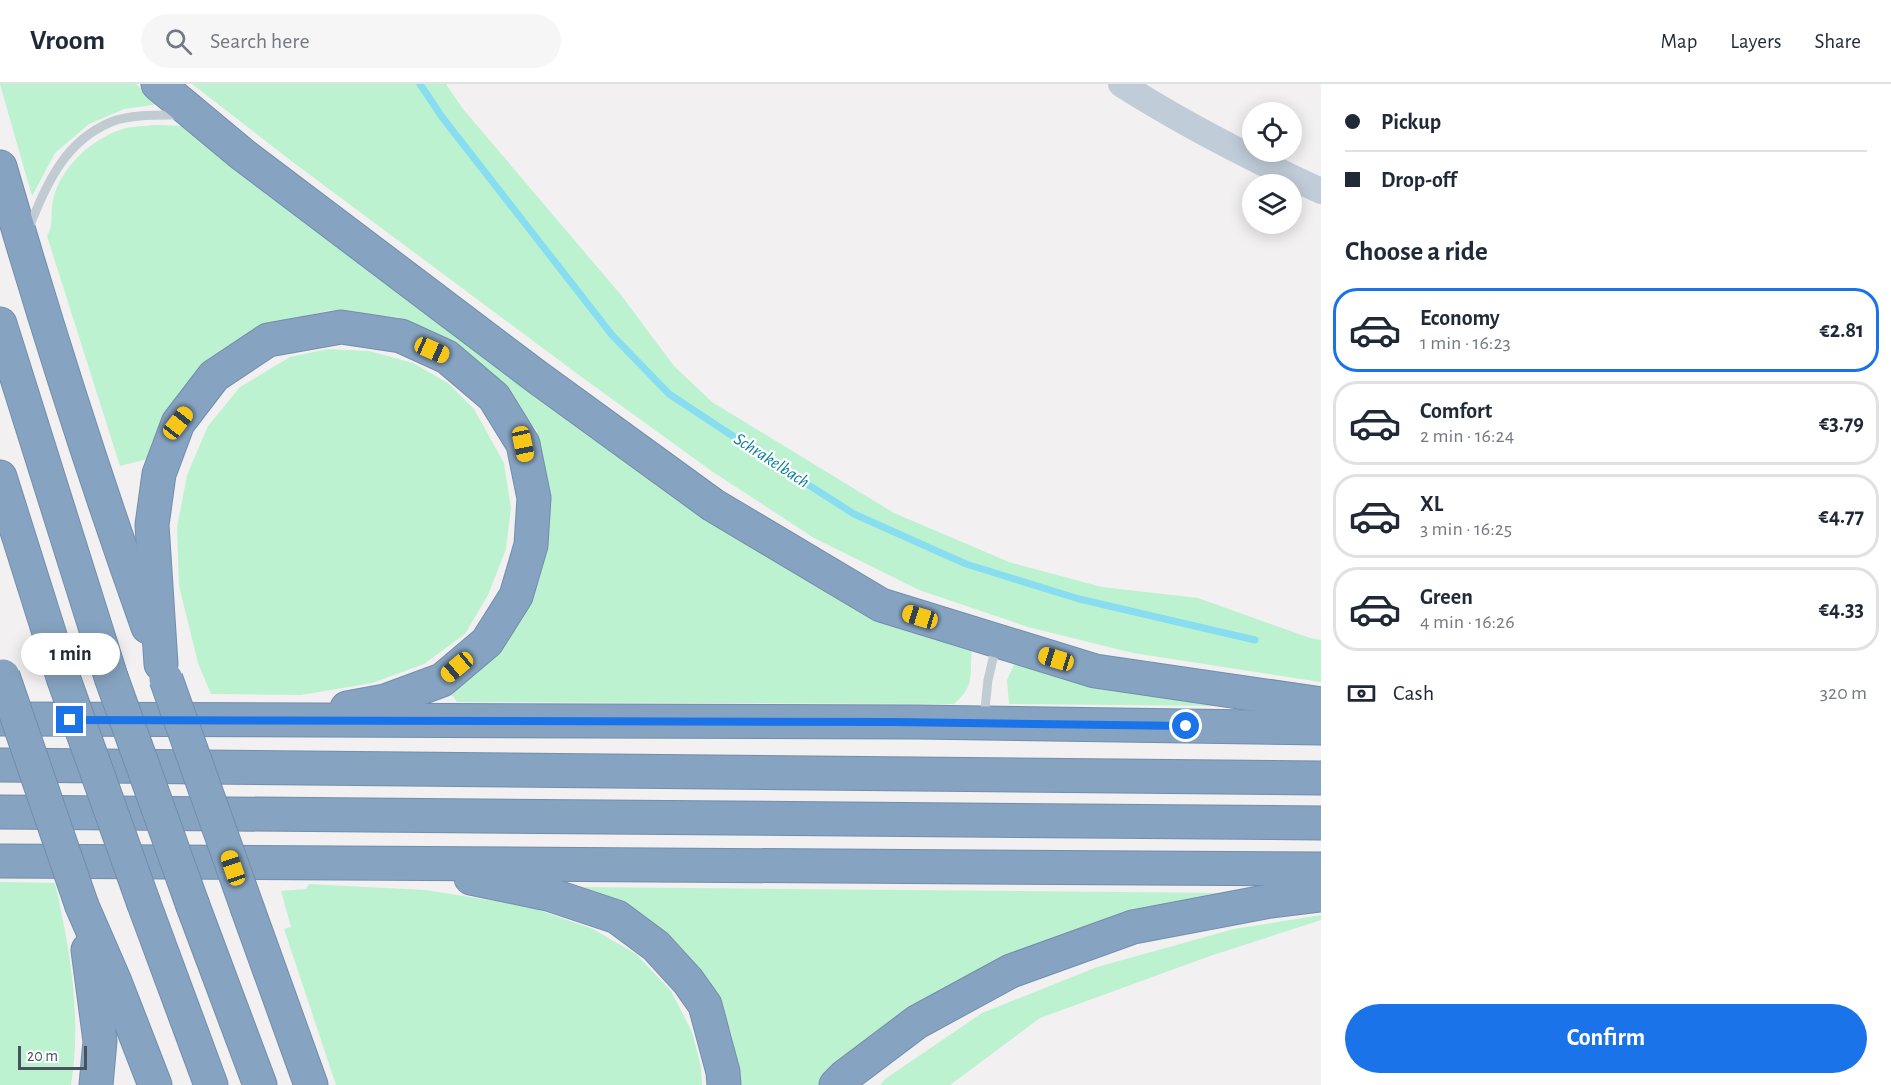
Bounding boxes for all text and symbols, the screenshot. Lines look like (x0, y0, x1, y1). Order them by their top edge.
search box (141, 14, 561, 68)
icon: search (162, 25, 195, 58)
text: Vroom (30, 27, 105, 55)
text: Search here (210, 30, 310, 52)
text: Map (1661, 31, 1697, 52)
text: Layers (1730, 31, 1781, 52)
text: Share (1814, 31, 1861, 52)
map controls (1242, 102, 1302, 234)
button: locate (1242, 102, 1302, 162)
text: Pickup (1381, 111, 1441, 133)
text: Drop-off (1381, 169, 1457, 191)
button: layers (1242, 174, 1302, 234)
text: Choose a ride (1345, 238, 1488, 265)
icon: car (1348, 303, 1402, 357)
text: Economy (1420, 307, 1500, 329)
text: €2.81 (1820, 319, 1864, 341)
text: 1 min · 16:23 (1420, 333, 1511, 353)
car (412, 334, 452, 366)
icon: car (1348, 396, 1402, 450)
text: Comfort (1420, 400, 1492, 422)
car (160, 403, 196, 443)
text: €3.79 (1819, 412, 1864, 434)
car (510, 425, 536, 463)
text: 2 min · 16:24 (1420, 426, 1514, 446)
water label: Schrakelbach (731, 430, 812, 492)
icon: car (1348, 489, 1402, 543)
text: XL (1420, 493, 1443, 515)
text: €4.77 (1819, 505, 1864, 527)
text: 3 min · 16:25 (1420, 519, 1512, 539)
icon: car (1348, 582, 1402, 636)
text: Green (1420, 586, 1473, 608)
text: €4.33 (1819, 598, 1864, 620)
car (900, 603, 940, 631)
text: 4 min · 16:26 (1420, 612, 1515, 632)
callout: 1 min (20, 633, 119, 675)
text: 1 min (49, 644, 92, 664)
car (1036, 645, 1076, 673)
car (437, 649, 477, 685)
icon: cash (1345, 677, 1378, 710)
text: Cash (1393, 682, 1434, 704)
text: 320 m (1820, 683, 1867, 703)
route end (56, 706, 83, 733)
route start (1172, 712, 1199, 739)
car (219, 848, 247, 888)
button: Confirm (1345, 1004, 1867, 1073)
scale bar (18, 1043, 87, 1070)
text: 20 m (27, 1048, 58, 1064)

